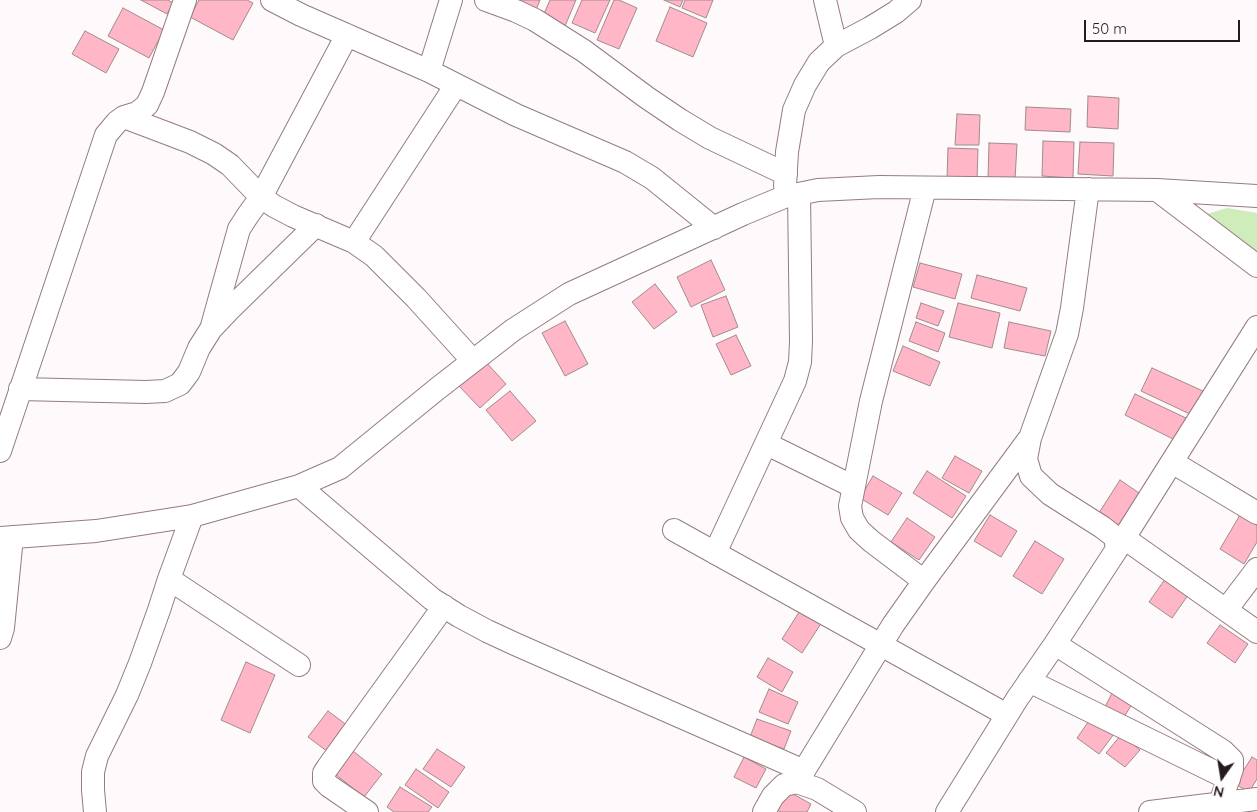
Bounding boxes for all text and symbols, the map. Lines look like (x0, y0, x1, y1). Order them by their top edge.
scale bar (1087, 10, 1243, 42)
text: 50 m (1092, 19, 1127, 38)
north arrow (1197, 752, 1247, 802)
text: N (1212, 782, 1226, 802)

